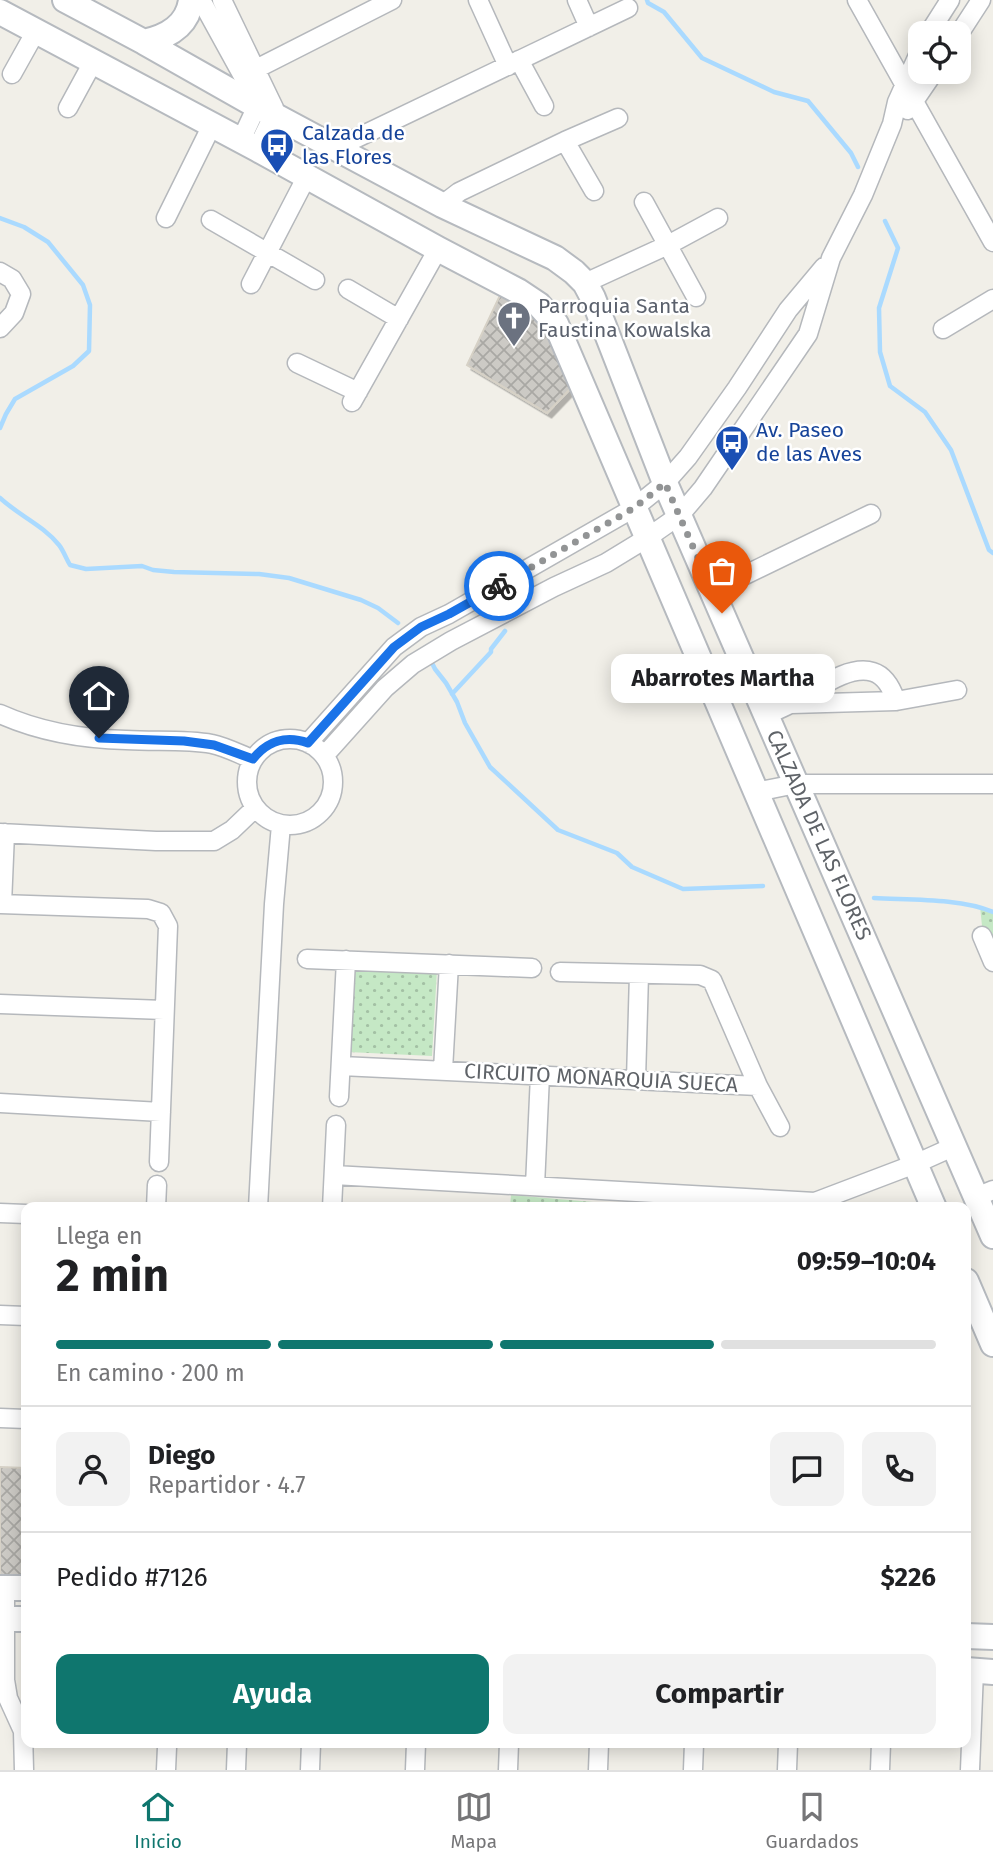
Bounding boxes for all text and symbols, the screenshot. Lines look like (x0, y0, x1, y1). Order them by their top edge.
map controls (908, 21, 971, 84)
button: locate (908, 21, 971, 84)
place label: Calzada de las Flores (302, 120, 405, 170)
bus stop icon: Calzada de las Flores (258, 126, 296, 175)
place label: Parroquia Santa Faustina Kowalska (538, 293, 711, 343)
church icon: Parroquia Santa Faustina Kowalska (495, 299, 533, 348)
place label: Av. Paseo de las Aves (756, 417, 862, 467)
bus stop icon: Av. Paseo de las Aves (713, 423, 751, 472)
pin (692, 541, 752, 613)
courier (464, 551, 534, 621)
icon: bag (703, 552, 741, 590)
icon: bike (480, 567, 518, 605)
callout: Abarrotes Martha (610, 655, 834, 704)
text: Abarrotes Martha (631, 664, 815, 692)
pin (69, 666, 129, 738)
icon: home (80, 677, 118, 715)
street label: CALZADA DE LAS FLORES (761, 726, 877, 944)
street label: CIRCUITO MONARQUIA SUECA (463, 1058, 739, 1098)
text: Llega en (56, 1222, 142, 1250)
text: 09:59–10:04 (797, 1246, 936, 1277)
text: 2 min (56, 1248, 169, 1303)
text: En camino · 200 m (56, 1359, 245, 1387)
button: person (56, 1432, 130, 1506)
button: chat (770, 1432, 844, 1506)
button: phone (862, 1432, 936, 1506)
text: Diego (148, 1440, 216, 1471)
text: Repartidor · 4.7 (148, 1471, 305, 1499)
text: Pedido #7126 (56, 1562, 208, 1593)
text: $226 (880, 1562, 936, 1593)
button: Ayuda (56, 1654, 489, 1734)
button: Compartir (503, 1654, 936, 1734)
tab: Inicio (134, 1788, 182, 1853)
tab: Mapa (450, 1788, 497, 1853)
tab: Guardados (766, 1788, 859, 1853)

